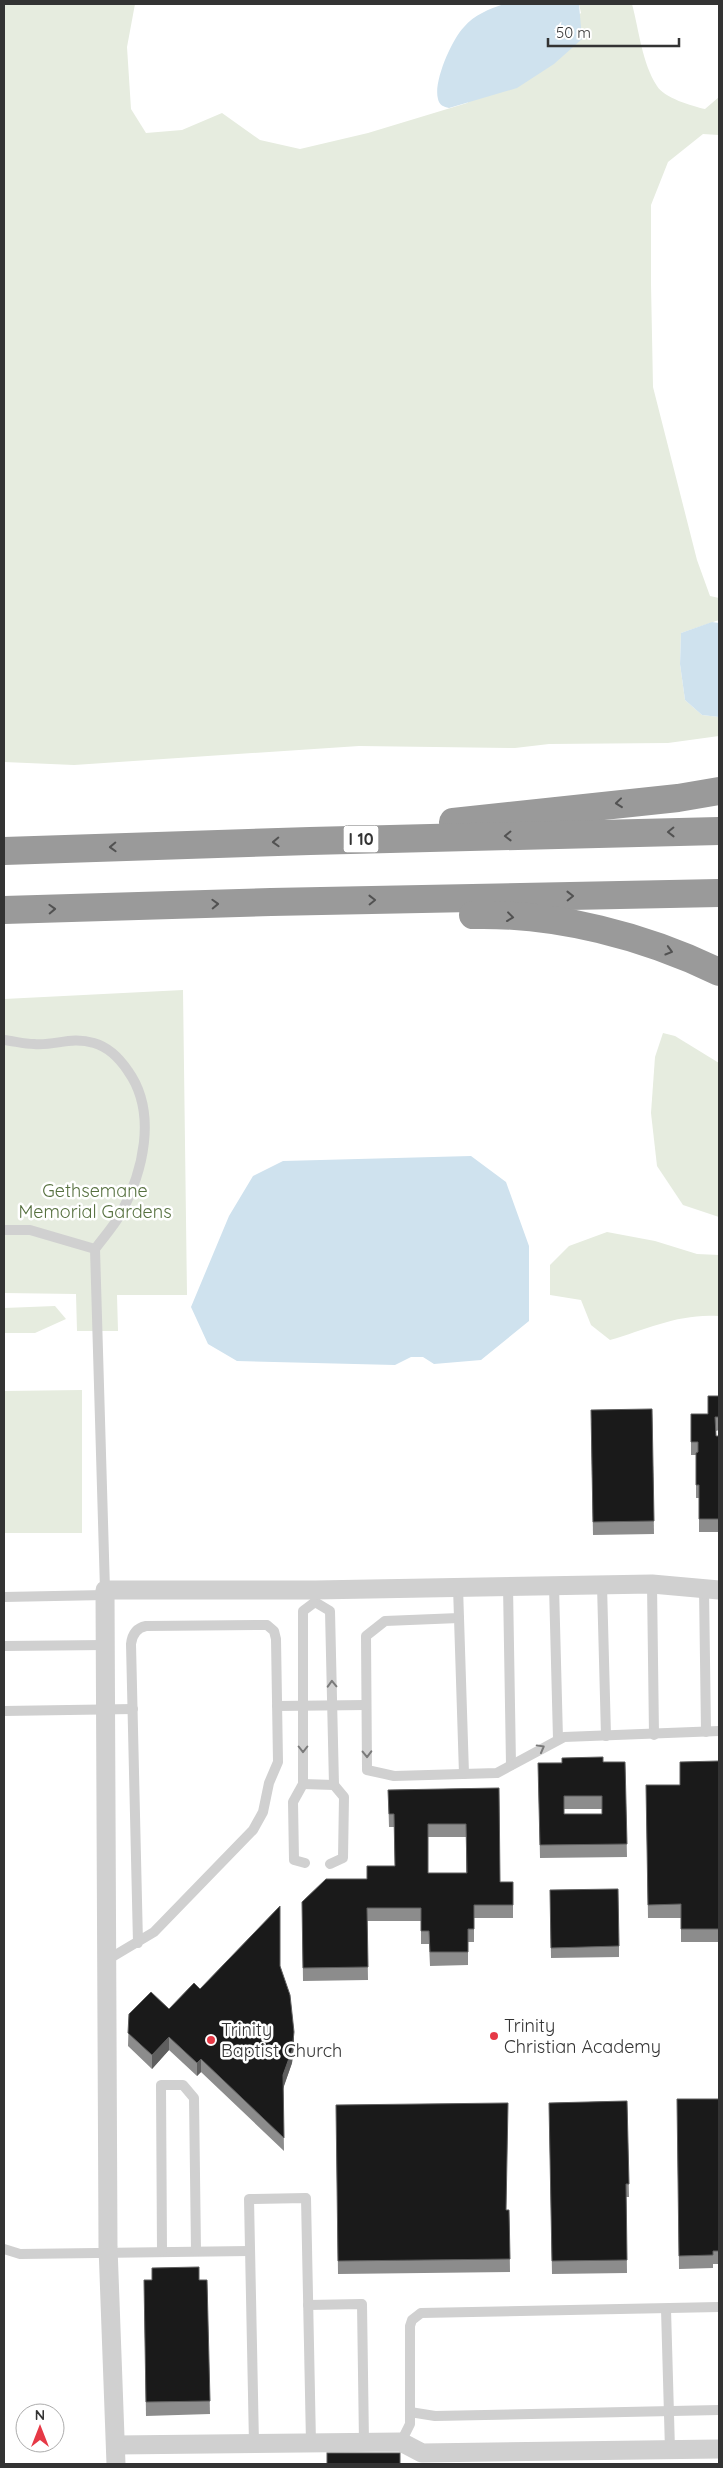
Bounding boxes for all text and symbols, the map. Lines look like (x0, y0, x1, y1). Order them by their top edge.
scale bar (548, 15, 679, 47)
text: 50 m (556, 23, 591, 42)
one-way arrow (615, 797, 623, 808)
road number: I 10 (344, 826, 378, 852)
one-way arrow (666, 827, 674, 838)
one-way arrow (504, 831, 512, 841)
one-way arrow (271, 836, 279, 847)
one-way arrow (109, 842, 116, 852)
one-way arrow (566, 891, 574, 901)
one-way arrow (369, 895, 377, 905)
one-way arrow (211, 898, 219, 909)
one-way arrow (49, 903, 57, 914)
one-way arrow (507, 911, 515, 922)
one-way arrow (664, 945, 672, 955)
park label: Gethsemane Memorial Gardens (18, 1179, 172, 1223)
one-way arrow (327, 1679, 337, 1687)
one-way arrow (536, 1745, 545, 1755)
one-way arrow (298, 1746, 308, 1753)
one-way arrow (362, 1750, 372, 1758)
place label: Trinity Christian Academy (504, 2014, 661, 2058)
place label: Trinity Baptist Church (221, 2018, 342, 2062)
marker: Trinity Christian Academy (488, 2030, 500, 2042)
marker: Trinity Baptist Church (205, 2034, 217, 2046)
north arrow (15, 2403, 65, 2453)
text: N (35, 2406, 45, 2424)

